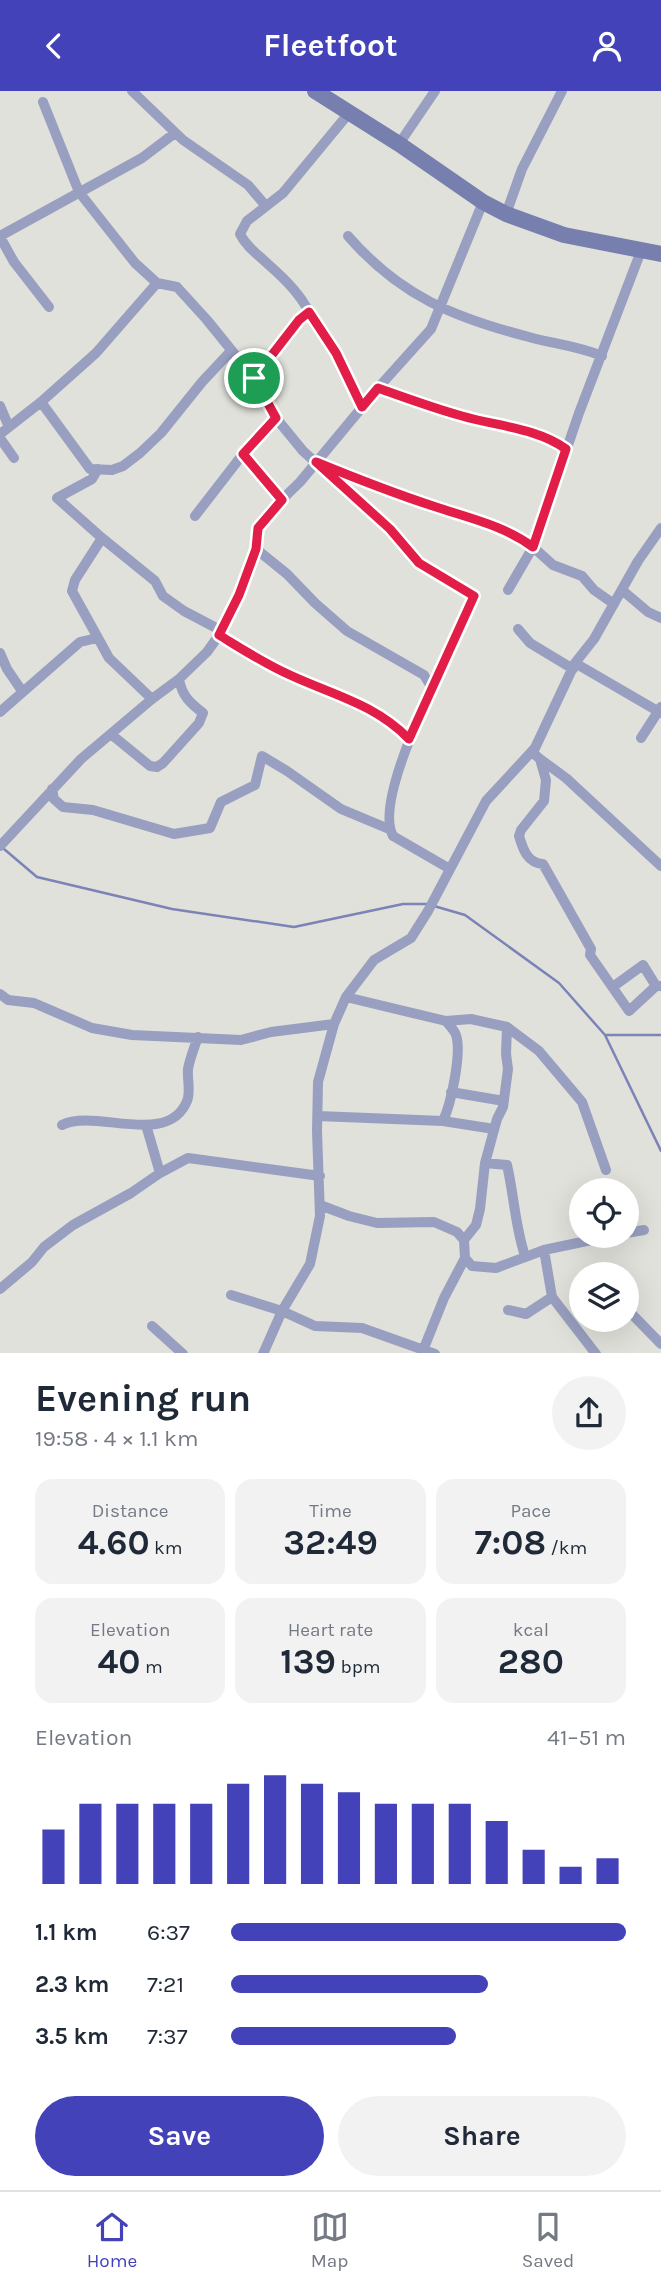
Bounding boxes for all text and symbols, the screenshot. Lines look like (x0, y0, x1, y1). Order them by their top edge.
icon: back (35, 27, 73, 65)
text: Fleetfoot (263, 27, 398, 64)
icon: person (588, 27, 626, 65)
pin (224, 348, 284, 408)
icon: arrive (235, 359, 273, 397)
map controls (569, 1178, 639, 1332)
button: locate (569, 1178, 639, 1248)
button: layers (569, 1262, 639, 1332)
text: Evening run (35, 1376, 251, 1421)
button: share (552, 1376, 626, 1450)
text: 19:58 · 4 × 1.1 km (35, 1425, 198, 1452)
text: Distance (92, 1500, 169, 1522)
text: Time (309, 1500, 352, 1522)
text: Pace (511, 1500, 551, 1522)
text: 4.60 (78, 1522, 150, 1563)
text: 32:49 (283, 1522, 378, 1563)
text: 7:08 (474, 1522, 546, 1563)
text: km (150, 1537, 183, 1559)
text: /km (546, 1537, 587, 1559)
text: Elevation (90, 1619, 170, 1641)
text: Heart rate (288, 1619, 373, 1641)
text: kcal (513, 1619, 549, 1641)
text: 40 (98, 1641, 141, 1682)
text: 139 (280, 1641, 336, 1682)
text: 280 (498, 1641, 564, 1682)
text: m (141, 1656, 163, 1678)
text: bpm (336, 1656, 381, 1678)
text: Elevation (35, 1724, 132, 1751)
text: 41–51 m (547, 1724, 626, 1751)
text: 1.1 km (35, 1919, 98, 1946)
text: 6:37 (147, 1919, 190, 1946)
text: 2.3 km (35, 1971, 109, 1998)
text: 7:21 (147, 1971, 184, 1998)
text: 3.5 km (35, 2023, 109, 2050)
text: 7:37 (147, 2023, 187, 2050)
button: Save (35, 2096, 324, 2176)
button: Share (338, 2096, 626, 2176)
tab: Home (87, 2208, 137, 2272)
tab: Map (311, 2208, 349, 2272)
tab: Saved (522, 2208, 574, 2272)

